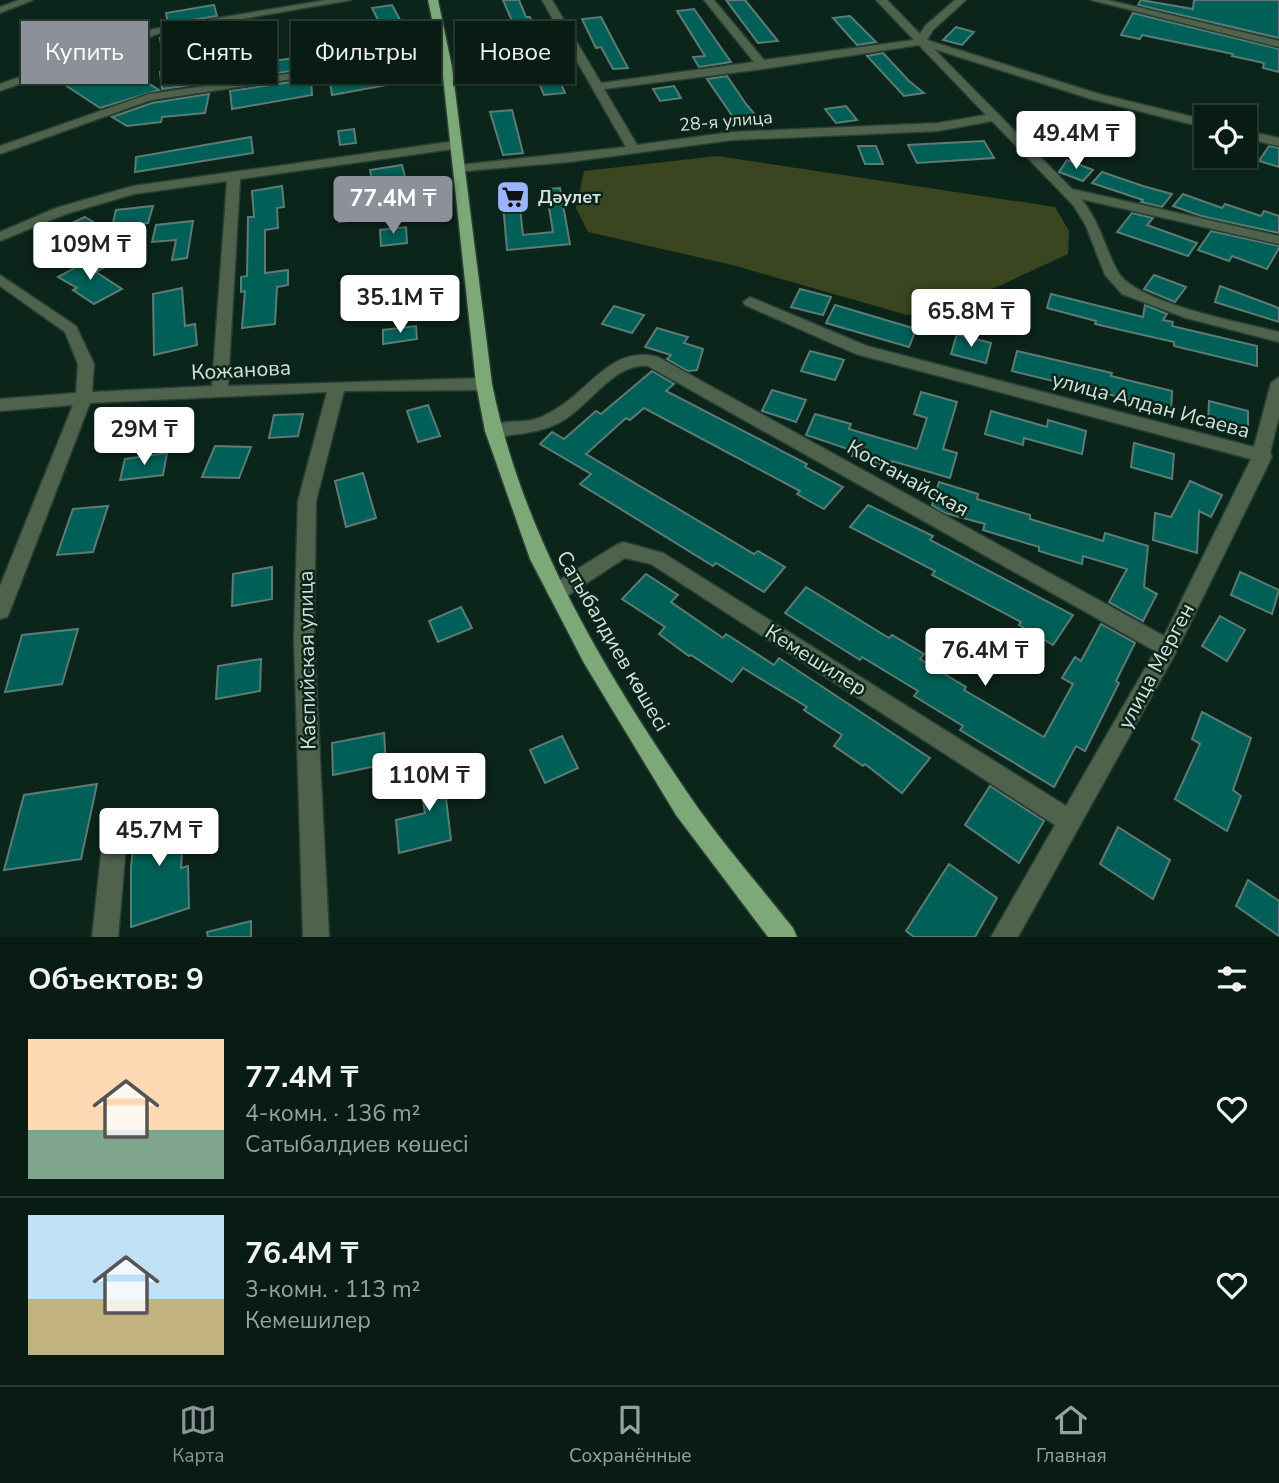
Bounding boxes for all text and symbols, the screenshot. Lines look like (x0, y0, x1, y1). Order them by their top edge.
chip: Купить (21, 21, 148, 84)
chip: Снять (162, 21, 277, 84)
chip: Фильтры (291, 21, 441, 84)
chip: Новое (455, 21, 575, 84)
street label: 28-я улица (678, 105, 774, 137)
map controls (1194, 105, 1257, 168)
button: locate (1194, 105, 1257, 168)
pin: 49.4M ₸ (1011, 111, 1141, 171)
text: 49.4M ₸ (1032, 118, 1120, 149)
pin: 77.4M ₸ (328, 176, 458, 236)
supermarket icon: Дәулет (494, 178, 532, 216)
text: 77.4M ₸ (349, 183, 437, 214)
place label: Дәулет (538, 185, 601, 209)
pin: 109M ₸ (33, 222, 147, 282)
text: 109M ₸ (49, 229, 131, 260)
pin: 35.1M ₸ (335, 276, 465, 335)
text: 35.1M ₸ (356, 282, 444, 313)
pin: 65.8M ₸ (906, 290, 1036, 349)
text: 65.8M ₸ (927, 296, 1015, 327)
street label: Кожанова (190, 353, 292, 387)
street label: улица Алдан Исаева (1049, 365, 1253, 445)
pin: 29M ₸ (95, 407, 193, 467)
text: 29M ₸ (110, 414, 178, 445)
street label: Костанайская (842, 433, 974, 523)
street label: Сатыбалдиев көшесі (550, 546, 676, 736)
street label: Каспийская улица (291, 570, 323, 750)
street label: улица Мерген (1111, 598, 1201, 734)
street label: Кемешилер (760, 618, 872, 702)
pin: 76.4M ₸ (920, 628, 1050, 688)
text: 76.4M ₸ (941, 635, 1029, 666)
pin: 110M ₸ (372, 754, 486, 813)
text: 110M ₸ (388, 760, 470, 791)
pin: 45.7M ₸ (94, 808, 224, 868)
text: 45.7M ₸ (115, 815, 203, 846)
text: Объектов: 9 (28, 959, 204, 1000)
icon: filters (1213, 960, 1251, 998)
text: 77.4M ₸ (245, 1057, 359, 1098)
icon: home (84, 1067, 168, 1151)
icon: heart (1213, 1090, 1251, 1128)
text: 4-комн. · 136 m² (245, 1098, 420, 1129)
text: Сатыбалдиев көшесі (245, 1129, 469, 1160)
text: 76.4M ₸ (245, 1233, 359, 1274)
icon: home (84, 1243, 168, 1327)
icon: heart (1213, 1266, 1251, 1304)
text: 3-комн. · 113 m² (245, 1274, 420, 1305)
text: Кемешилер (245, 1305, 371, 1336)
tab: Карта (172, 1401, 225, 1469)
tab: Сохранённые (569, 1401, 692, 1469)
tab: Главная (1036, 1401, 1107, 1469)

